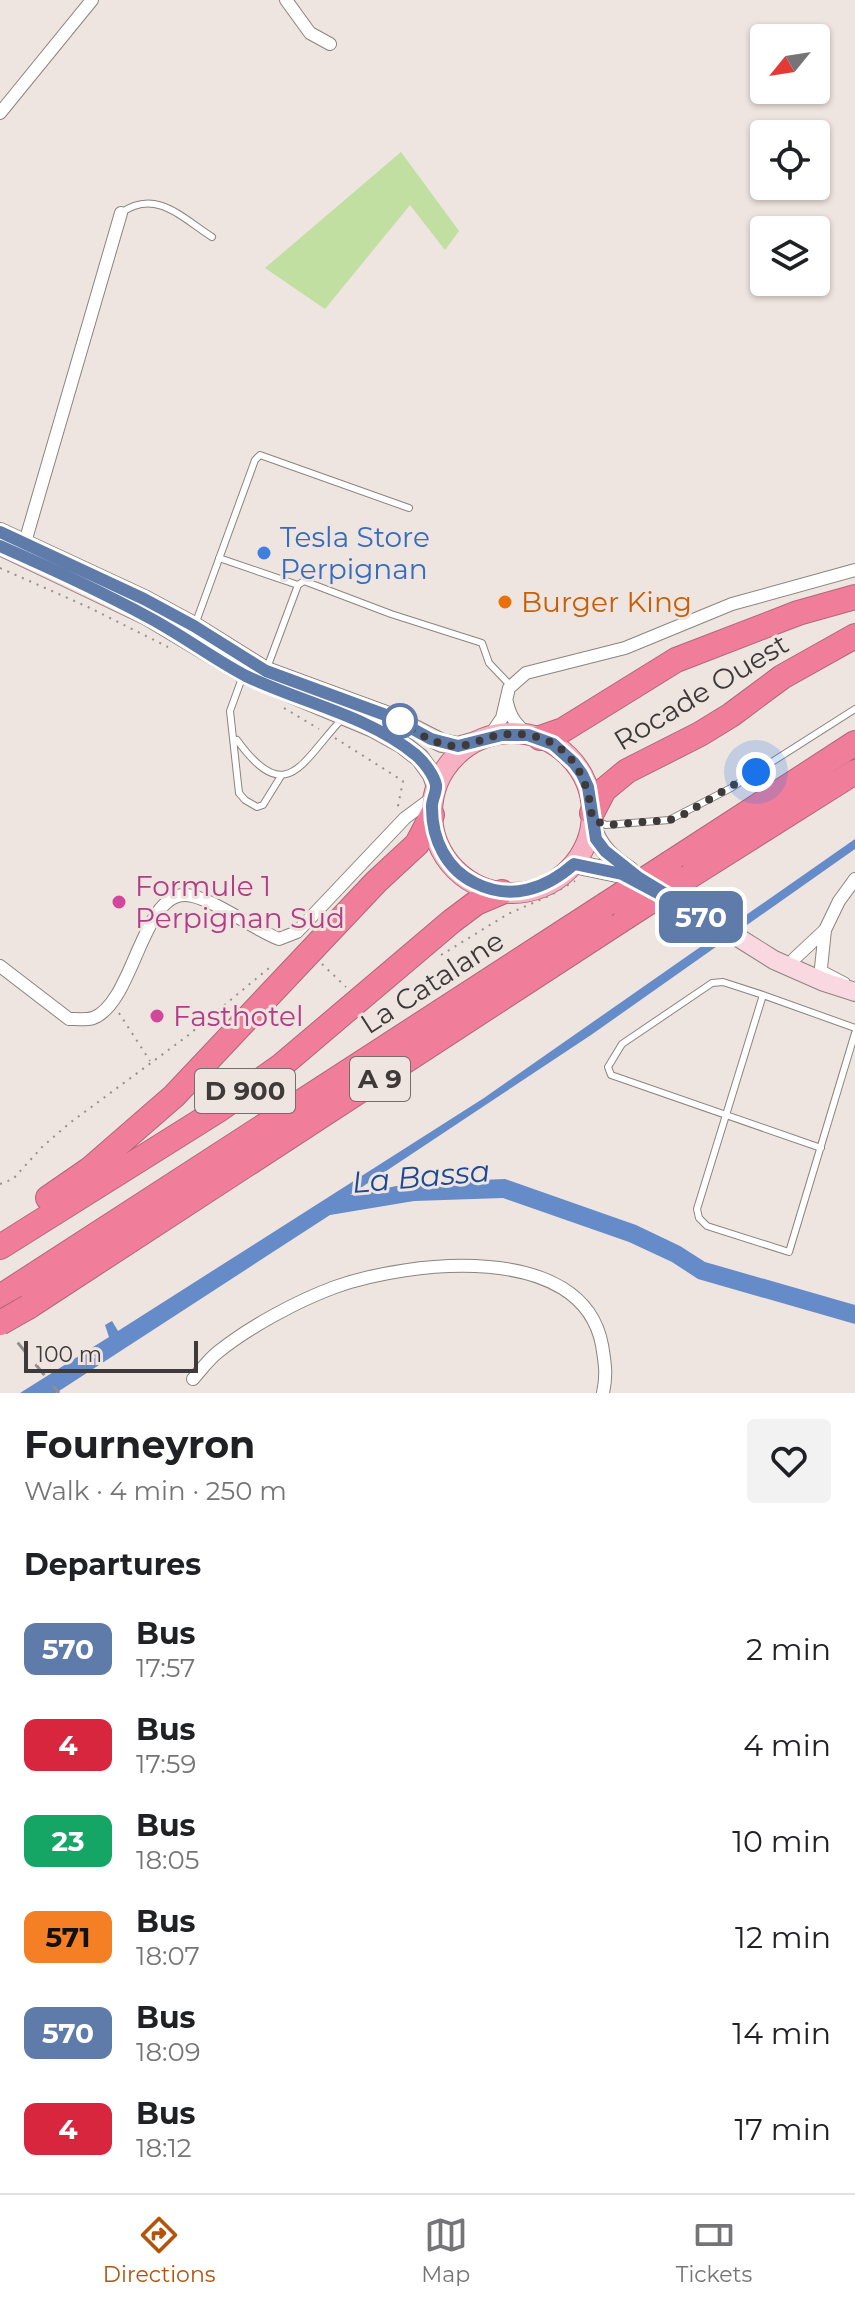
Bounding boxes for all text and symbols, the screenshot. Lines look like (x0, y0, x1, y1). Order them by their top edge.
north arrow (750, 24, 830, 104)
map controls (750, 24, 830, 296)
button: locate (750, 120, 830, 200)
button: layers (750, 216, 830, 296)
place label: Tesla Store Perpignan (280, 520, 430, 586)
marker: Tesla Store Perpignan (255, 544, 273, 562)
place label: Burger King (521, 585, 692, 619)
marker: Burger King (496, 593, 514, 611)
street label: Rocade Ouest (608, 627, 794, 757)
unlabelled marker (383, 704, 417, 738)
your location (736, 752, 776, 792)
place label: Formule 1 Perpignan Sud (135, 869, 345, 935)
line badge: 570 (655, 891, 747, 943)
marker: Formule 1 Perpignan Sud (110, 893, 128, 911)
text: 570 (675, 900, 727, 934)
street label: La Catalane (354, 923, 510, 1041)
place label: Fasthotel (173, 999, 303, 1033)
marker: Fasthotel (148, 1007, 166, 1025)
road number: A 9 (350, 1057, 410, 1101)
road number: D 900 (195, 1069, 295, 1113)
water label: La Bassa (350, 1152, 491, 1201)
scale bar (24, 1337, 198, 1373)
text: 100 m (36, 1341, 102, 1368)
button: heart (747, 1419, 831, 1503)
text: Fourneyron (24, 1421, 255, 1468)
text: Walk · 4 min · 250 m (24, 1475, 287, 1507)
text: Departures (24, 1546, 201, 1583)
text: Bus (136, 1615, 196, 1652)
text: 2 min (746, 1631, 831, 1668)
text: 570 (42, 1632, 94, 1666)
text: 17:57 (136, 1652, 195, 1684)
text: Bus (136, 1711, 196, 1748)
text: 4 min (743, 1727, 831, 1764)
text: 4 (58, 1728, 78, 1762)
text: 17:59 (136, 1748, 196, 1780)
text: Bus (136, 1807, 196, 1844)
text: 10 min (732, 1823, 831, 1860)
text: 23 (51, 1824, 85, 1858)
text: 18:05 (136, 1844, 199, 1876)
text: Bus (136, 1903, 196, 1940)
text: 12 min (735, 1919, 831, 1956)
text: 571 (46, 1920, 90, 1954)
text: 18:07 (136, 1940, 200, 1972)
text: Bus (136, 1999, 196, 2036)
text: 14 min (732, 2015, 831, 2052)
text: 570 (42, 2016, 94, 2050)
text: 18:09 (136, 2036, 201, 2068)
text: Bus (136, 2095, 196, 2132)
text: 17 min (734, 2111, 831, 2148)
text: 4 (58, 2112, 78, 2146)
text: 18:12 (136, 2132, 192, 2164)
tab: Directions (103, 2213, 216, 2288)
tab: Map (421, 2213, 470, 2288)
tab: Tickets (676, 2213, 752, 2288)

